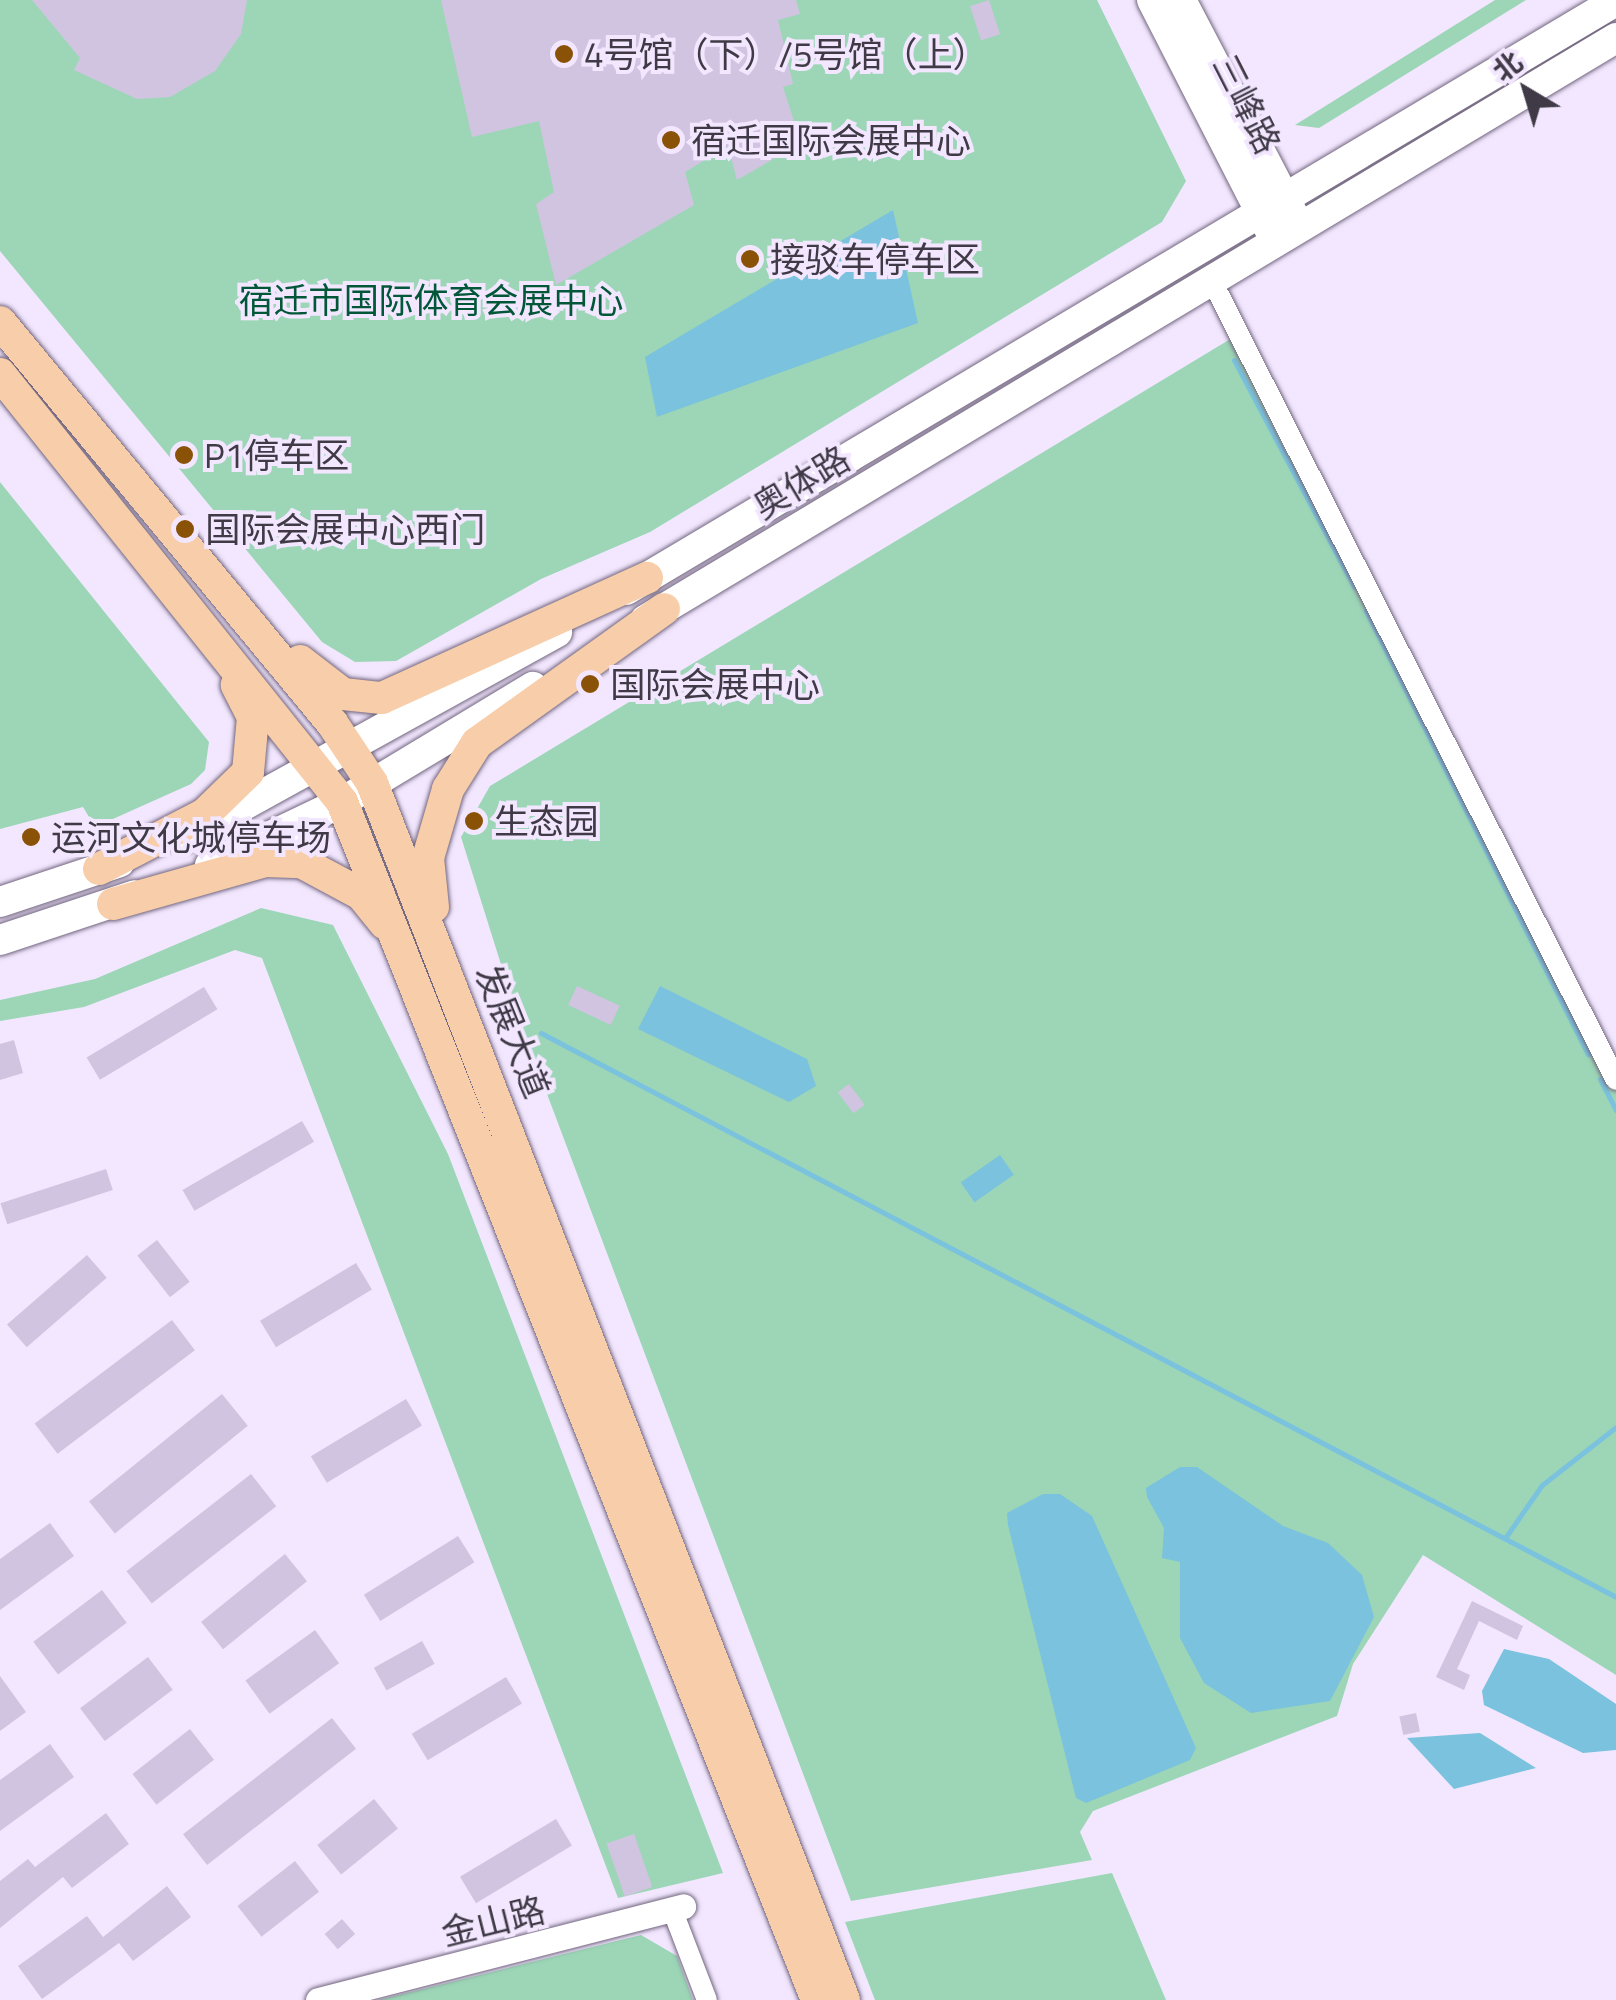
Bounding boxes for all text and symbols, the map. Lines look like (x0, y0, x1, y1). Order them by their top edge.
place label: 4号馆（下）/5号馆（上） (584, 33, 988, 75)
north arrow (1476, 40, 1576, 140)
text: 北 (1483, 40, 1531, 92)
marker: 4号馆（下）/5号馆（上） (553, 43, 575, 65)
street label: 三峰路 (1204, 48, 1290, 160)
place label: 宿迁国际会展中心 (691, 119, 971, 161)
marker: 宿迁国际会展中心 (660, 129, 682, 151)
place label: 接驳车停车区 (770, 238, 980, 280)
marker: 接驳车停车区 (739, 248, 761, 270)
park label: 宿迁市国际体育会展中心 (239, 279, 623, 321)
place label: P1停车区 (204, 434, 349, 476)
street label: 奥体路 (745, 437, 857, 527)
marker: P1停车区 (173, 444, 195, 466)
place label: 国际会展中心西门 (205, 508, 485, 550)
marker: 国际会展中心西门 (174, 518, 196, 540)
place label: 国际会展中心 (610, 663, 820, 705)
marker: 国际会展中心 (579, 673, 601, 695)
place label: 生态园 (494, 800, 599, 842)
marker: 生态园 (463, 810, 485, 832)
place label: 运河文化城停车场 (51, 816, 331, 858)
marker: 运河文化城停车场 (20, 826, 42, 848)
street label: 发展大道 (467, 958, 559, 1104)
street label: 金山路 (437, 1888, 549, 1954)

